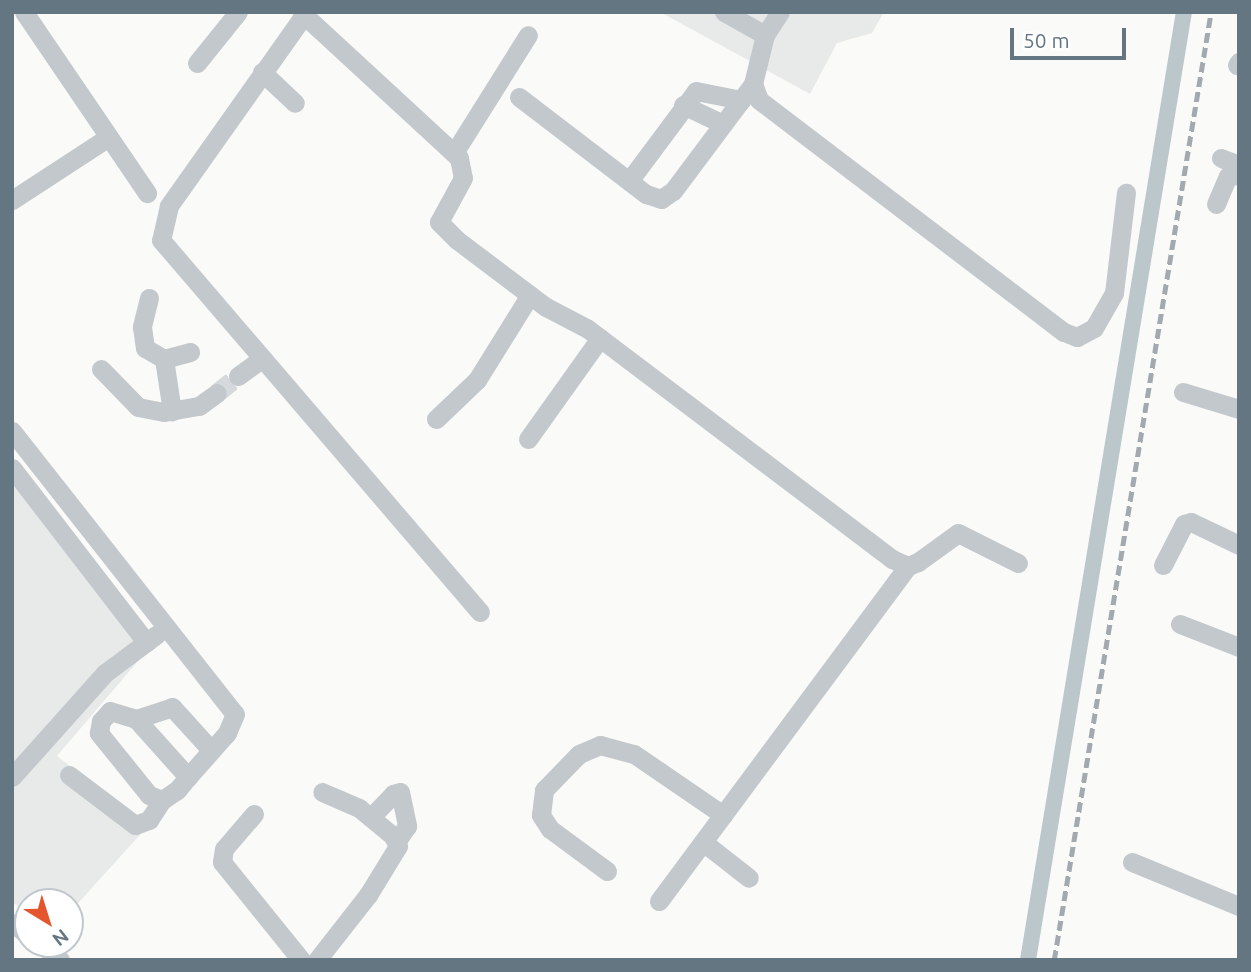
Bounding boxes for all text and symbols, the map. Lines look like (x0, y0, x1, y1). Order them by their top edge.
scale bar (1013, 14, 1128, 58)
text: 50 m (1023, 28, 1070, 52)
north arrow (14, 888, 84, 958)
text: N (48, 925, 73, 951)

